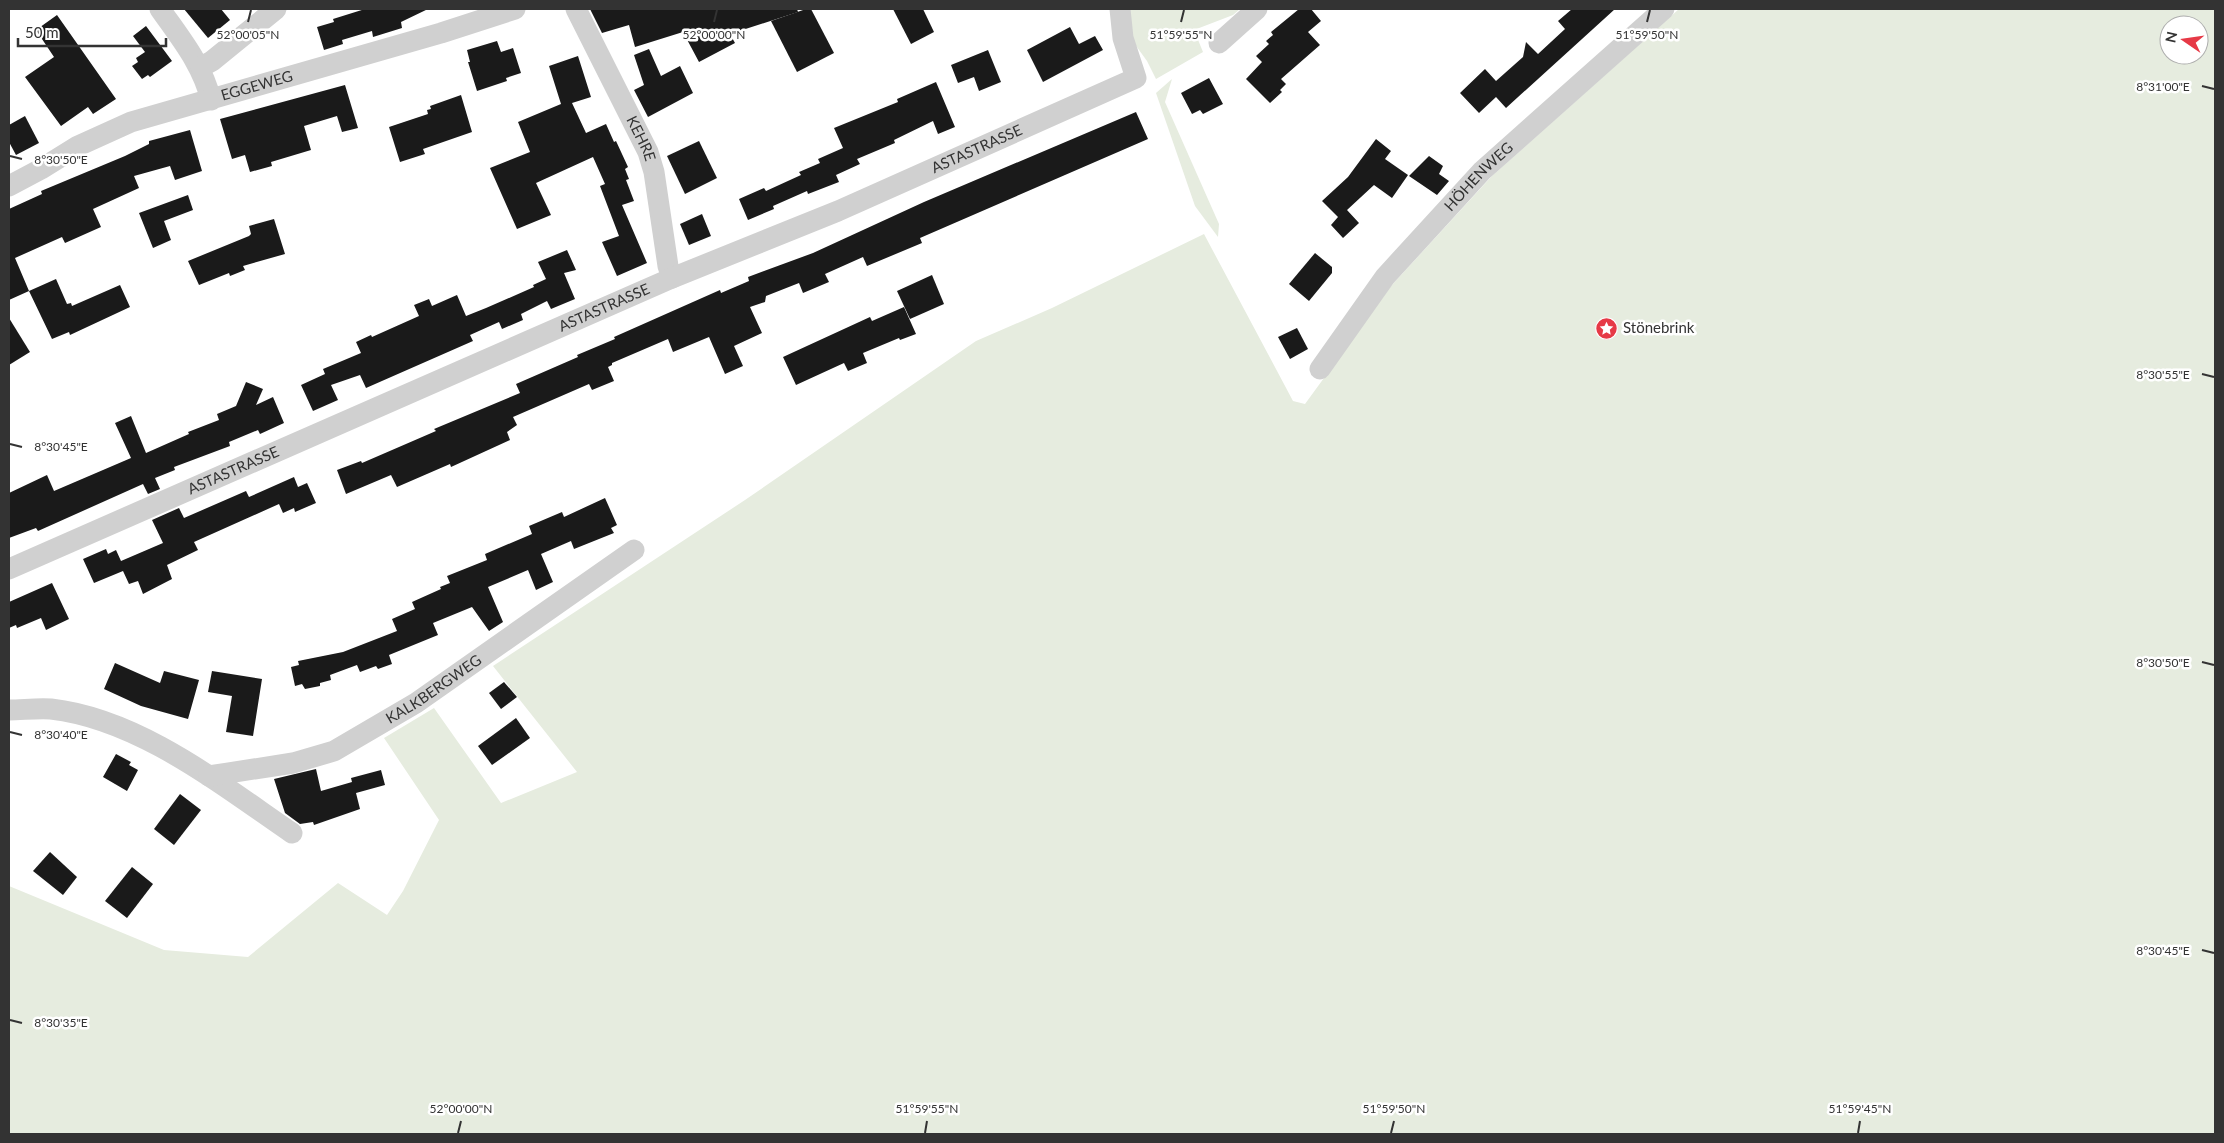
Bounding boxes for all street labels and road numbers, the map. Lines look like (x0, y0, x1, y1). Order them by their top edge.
street label: EGGEWEG (219, 66, 295, 104)
street label: KEHRE (623, 113, 660, 163)
street label: ASTASTRASSE (928, 120, 1025, 176)
street label: HÖHENWEG (1440, 138, 1516, 214)
street label: ASTASTRASSE (555, 279, 652, 335)
street label: ASTASTRASSE (185, 442, 281, 498)
street label: KALKBERGWEG (382, 650, 484, 727)

